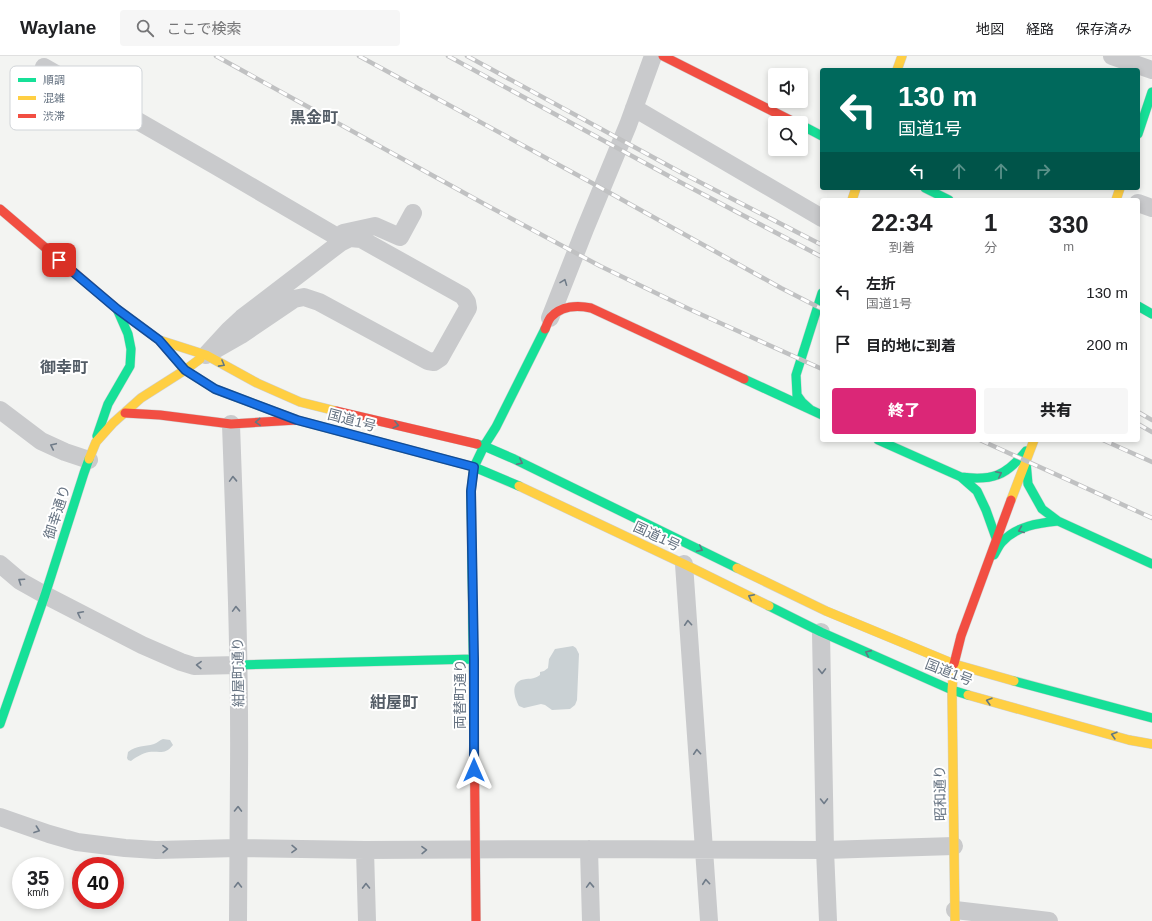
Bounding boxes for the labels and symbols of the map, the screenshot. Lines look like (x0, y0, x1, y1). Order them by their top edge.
legend (10, 66, 142, 130)
text: 順調 (43, 74, 65, 86)
text: 混雑 (43, 92, 65, 104)
district label: 黒金町 (290, 109, 338, 126)
text: 渋滞 (43, 110, 65, 122)
pin (42, 243, 76, 277)
one-way arrow (560, 279, 568, 286)
district label: 御幸町 (40, 359, 88, 376)
one-way arrow (218, 359, 225, 367)
street label: 国道1号 (326, 406, 378, 434)
one-way arrow (255, 418, 261, 427)
one-way arrow (393, 420, 400, 428)
one-way arrow (49, 443, 57, 451)
one-way arrow (516, 457, 524, 465)
one-way arrow (994, 472, 1002, 479)
one-way arrow (229, 476, 237, 482)
street label: 御幸通り (41, 483, 73, 541)
street label: 国道1号 (631, 518, 683, 554)
one-way arrow (1017, 525, 1024, 533)
one-way arrow (696, 544, 704, 552)
one-way arrow (19, 579, 26, 586)
one-way arrow (747, 594, 755, 602)
one-way arrow (232, 606, 241, 612)
one-way arrow (77, 611, 85, 619)
one-way arrow (683, 620, 692, 626)
street label: 紺屋町通り (229, 637, 247, 707)
one-way arrow (865, 650, 873, 658)
street label: 国道1号 (923, 656, 975, 688)
street label: 両替町通り (452, 659, 468, 729)
one-way arrow (196, 661, 202, 670)
one-way arrow (818, 668, 826, 674)
district label: 紺屋町 (370, 694, 418, 711)
one-way arrow (986, 697, 992, 705)
one-way arrow (1111, 732, 1117, 740)
position arrow (453, 749, 495, 791)
one-way arrow (692, 749, 701, 755)
street label: 昭和通り (932, 765, 948, 821)
one-way arrow (820, 798, 828, 804)
one-way arrow (234, 806, 243, 812)
one-way arrow (33, 825, 40, 833)
one-way arrow (162, 845, 168, 854)
one-way arrow (291, 845, 297, 853)
one-way arrow (421, 846, 427, 854)
speed limit sign: 40 (72, 857, 124, 909)
one-way arrow (702, 879, 711, 885)
one-way arrow (234, 882, 242, 888)
one-way arrow (586, 882, 594, 888)
one-way arrow (362, 883, 370, 889)

